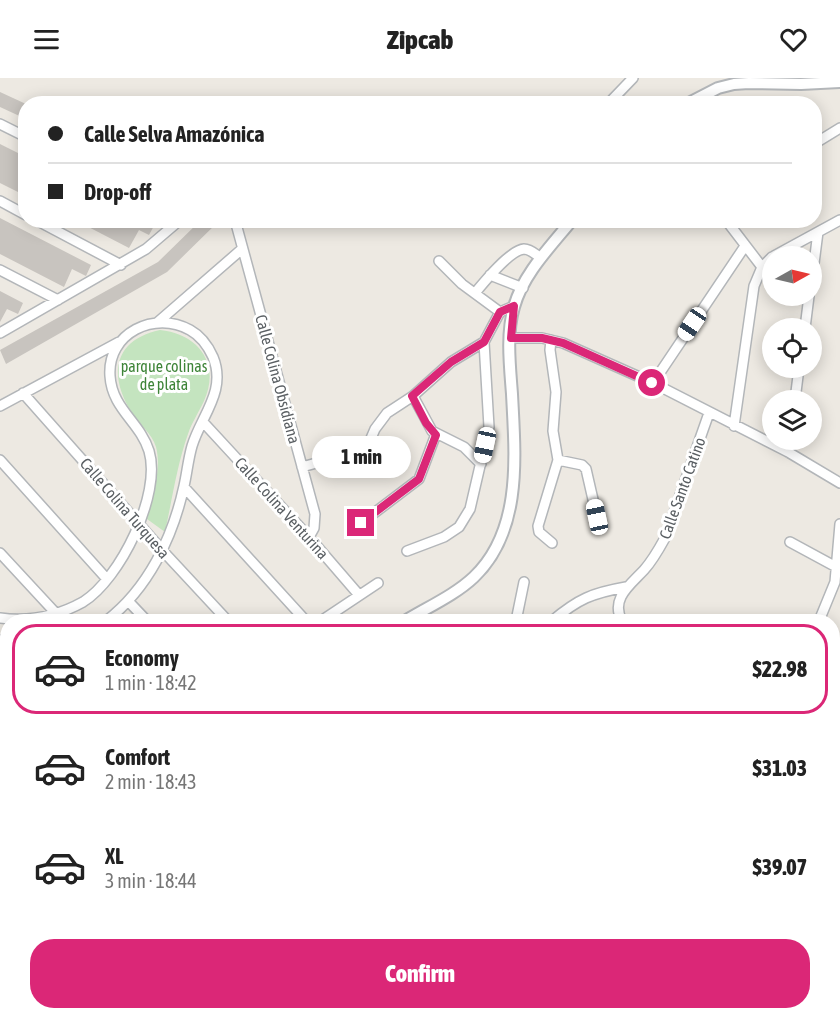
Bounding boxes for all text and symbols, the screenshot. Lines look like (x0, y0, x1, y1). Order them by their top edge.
icon: menu (30, 23, 63, 56)
icon: heart (777, 23, 810, 56)
text: Zipcab (387, 24, 453, 55)
text: Calle Selva Amazónica (84, 121, 265, 147)
text: Drop-off (84, 179, 151, 205)
north arrow (762, 246, 822, 306)
map controls (762, 246, 822, 450)
car (674, 304, 710, 344)
street label: Calle Colina Obsidiana (252, 313, 304, 445)
button: locate (762, 318, 822, 378)
park label: parque colinas de plata (121, 357, 208, 394)
route start (638, 369, 665, 396)
button: layers (762, 390, 822, 450)
car (472, 426, 498, 464)
street label: Calle Santo Catino (655, 435, 709, 541)
callout: 1 min (312, 436, 410, 478)
text: 1 min (341, 445, 382, 468)
street label: Calle Colina Venturina (232, 453, 332, 563)
street label: Calle Colina Turquesa (76, 454, 173, 562)
car (584, 498, 610, 536)
route end (347, 509, 374, 536)
icon: car (33, 642, 87, 696)
text: Economy (105, 645, 179, 671)
text: $22.98 (752, 656, 807, 682)
text: 1 min · 18:42 (105, 671, 197, 694)
icon: car (33, 741, 87, 795)
text: Comfort (105, 744, 170, 770)
text: $31.03 (752, 755, 807, 781)
text: 2 min · 18:43 (105, 770, 197, 793)
icon: car (33, 840, 87, 894)
text: XL (105, 843, 123, 869)
text: $39.07 (752, 854, 807, 880)
text: 3 min · 18:44 (105, 869, 197, 892)
button: Confirm (30, 939, 810, 1008)

